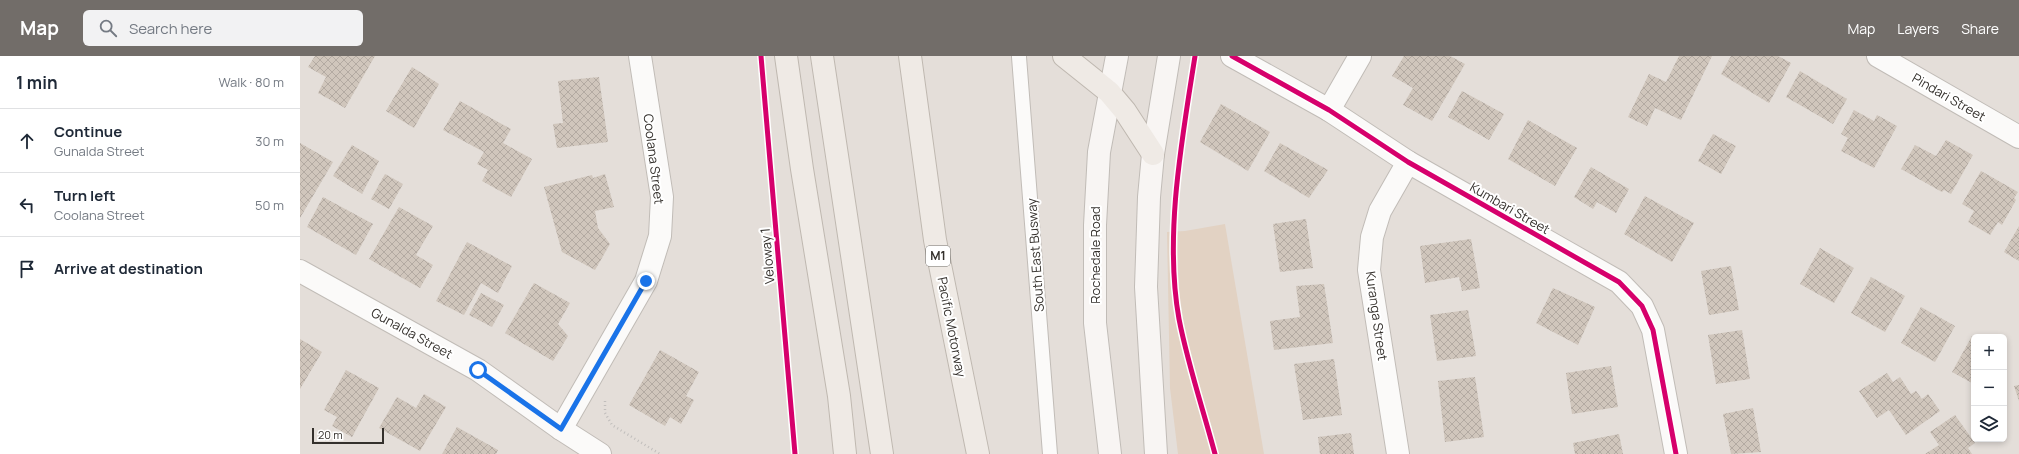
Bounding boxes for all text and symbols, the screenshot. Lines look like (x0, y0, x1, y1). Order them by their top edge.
search box (83, 10, 363, 46)
text: Map (20, 15, 59, 41)
icon: search (97, 17, 119, 39)
text: Search here (129, 18, 212, 39)
text: Map (1847, 19, 1875, 38)
text: Layers (1897, 19, 1939, 38)
text: Share (1961, 19, 1999, 38)
street label: Pindari Street (1909, 69, 1989, 125)
text: 1 min (16, 71, 58, 94)
text: Walk · 80 m (218, 73, 284, 91)
street label: Coolana Street (640, 113, 668, 205)
text: Continue (54, 121, 122, 142)
icon: ahead (16, 130, 38, 152)
text: 30 m (255, 132, 284, 150)
text: Gunalda Street (54, 142, 145, 160)
street label: Kumbari Street (1467, 178, 1553, 238)
text: Turn left (54, 185, 116, 206)
icon: left (16, 194, 38, 216)
text: 50 m (255, 196, 284, 214)
street label: South East Busway (1022, 198, 1048, 312)
text: Coolana Street (54, 206, 145, 224)
street label: Rochedale Road (1086, 206, 1104, 304)
street label: Veloway 1 (756, 227, 778, 285)
road number: M1 (926, 246, 950, 266)
icon: arrive (16, 258, 38, 280)
text: Arrive at destination (54, 258, 203, 279)
street label: Kuranga Street (1362, 270, 1392, 362)
route end (637, 272, 655, 290)
street label: Pacific Motorway (933, 275, 971, 379)
street label: Gunalda Street (368, 303, 456, 363)
map controls (1971, 334, 2007, 442)
button: + (1971, 334, 2007, 370)
route start (469, 361, 487, 379)
button: − (1971, 370, 2007, 406)
button: layers (1971, 406, 2007, 442)
scale bar (312, 426, 384, 445)
text: 20 m (318, 427, 343, 442)

